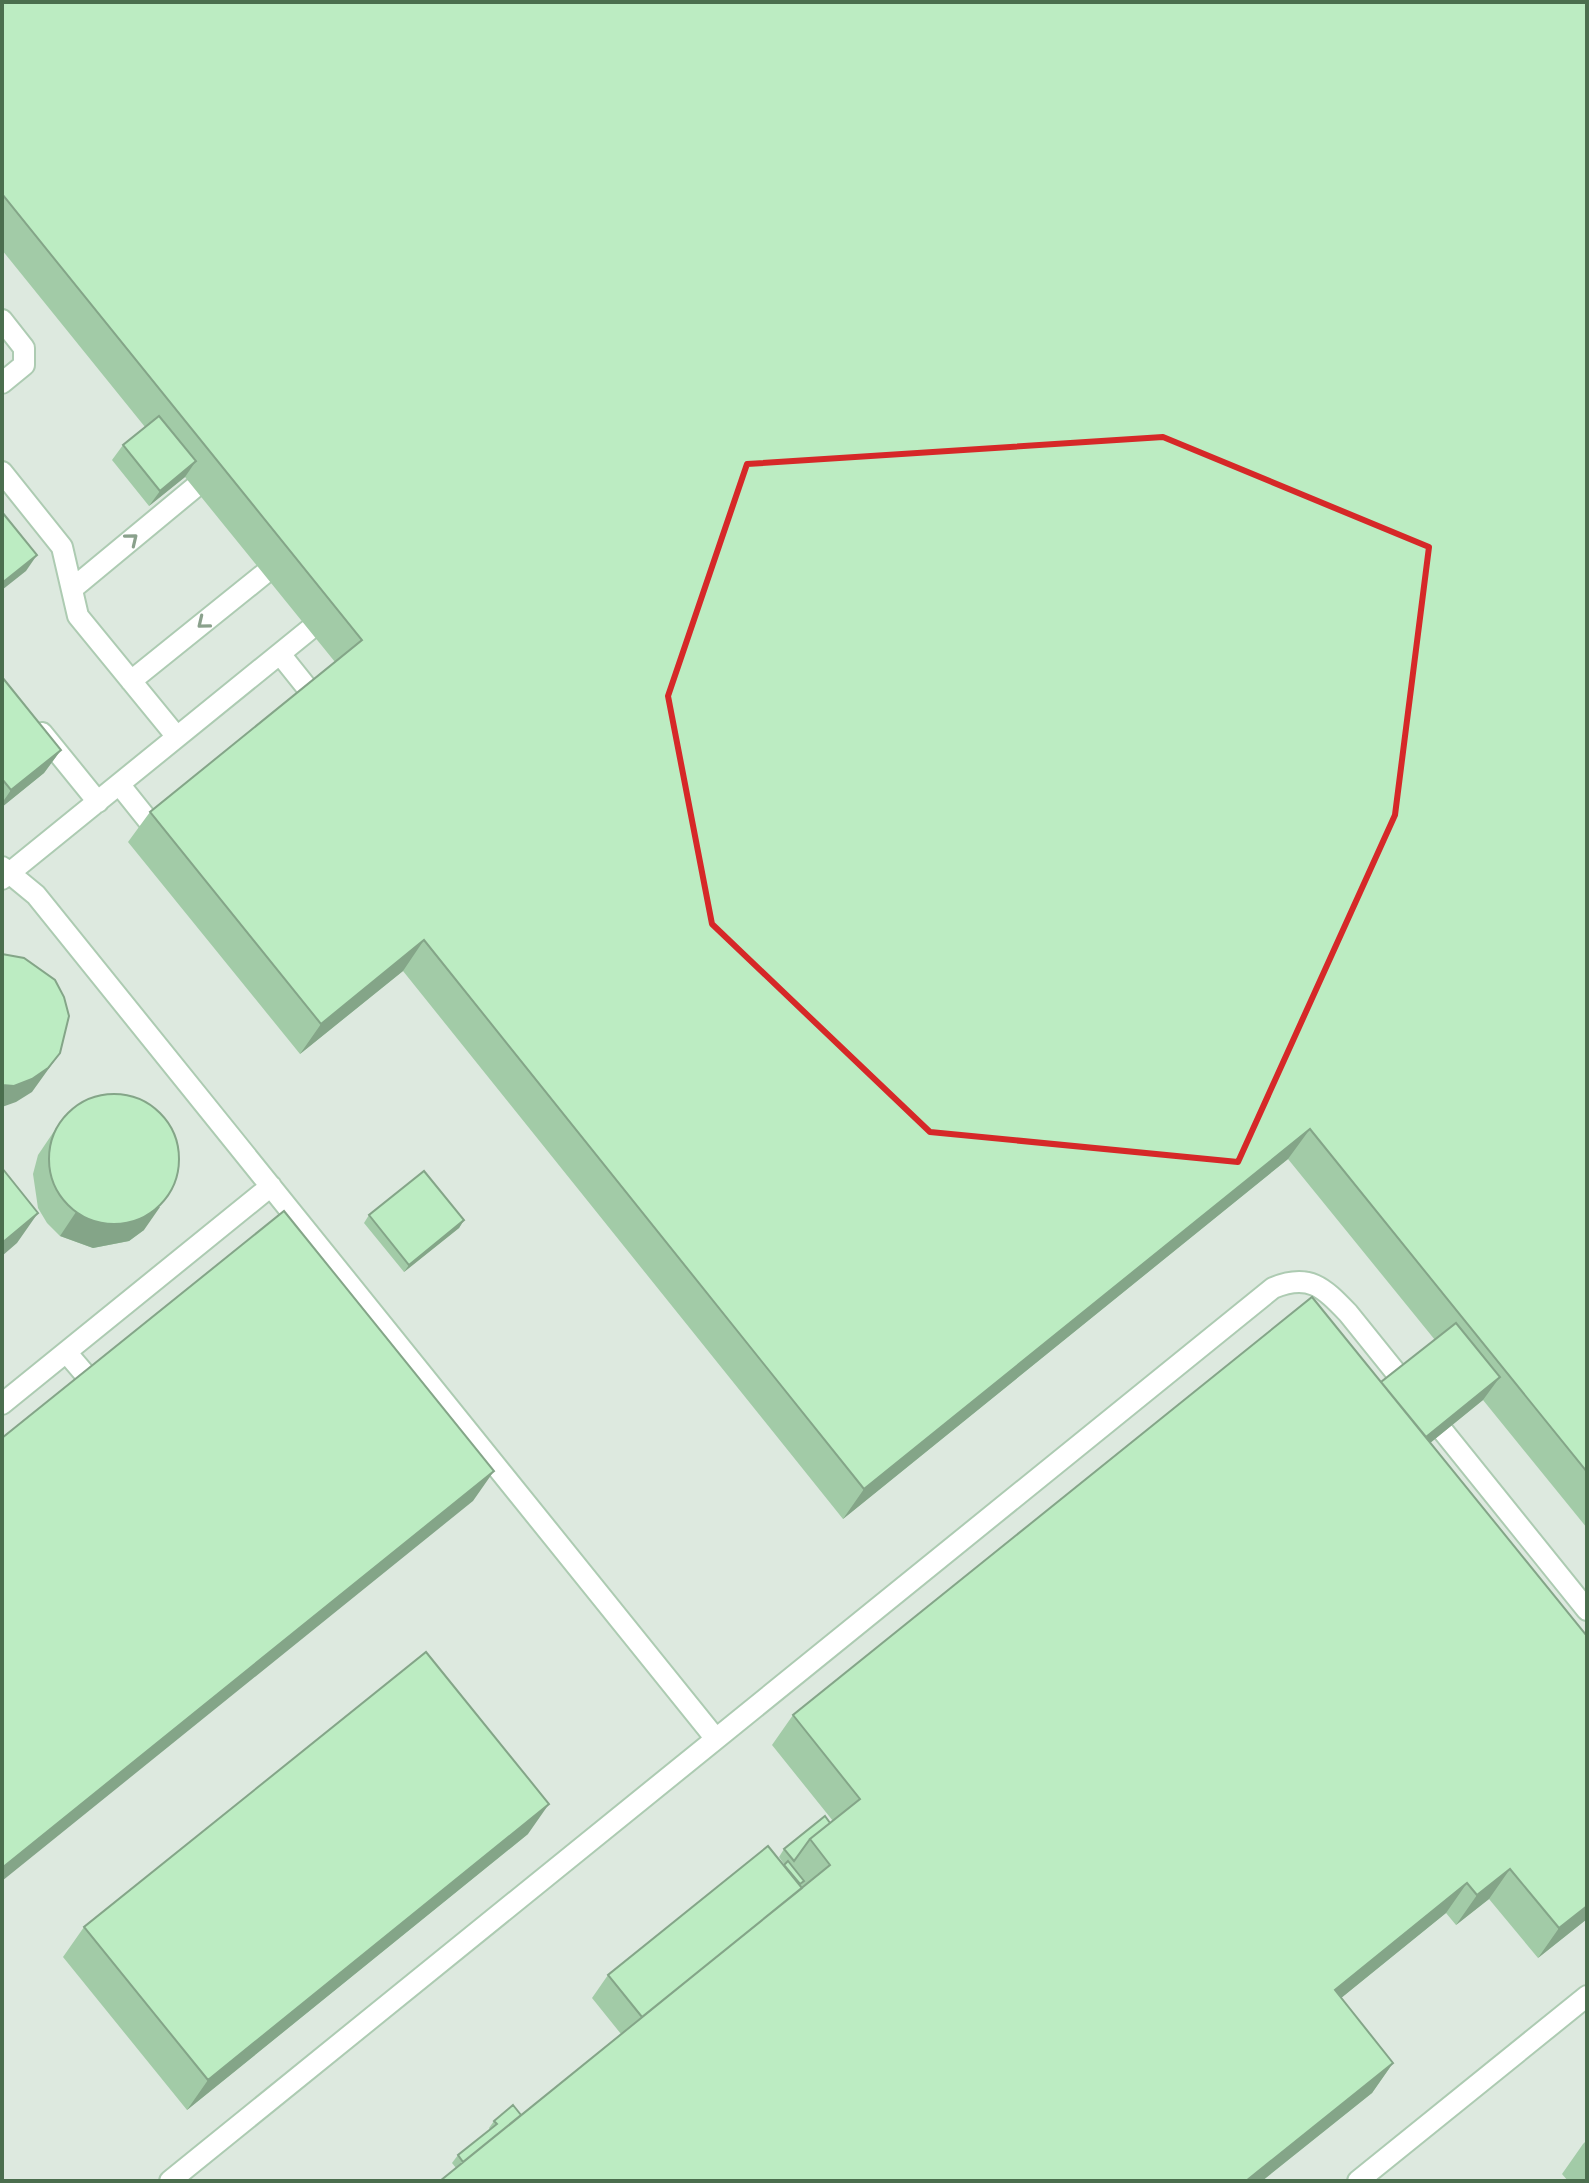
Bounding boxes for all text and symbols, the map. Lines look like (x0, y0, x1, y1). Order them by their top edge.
one-way arrow (123, 535, 138, 549)
one-way arrow (198, 613, 212, 628)

